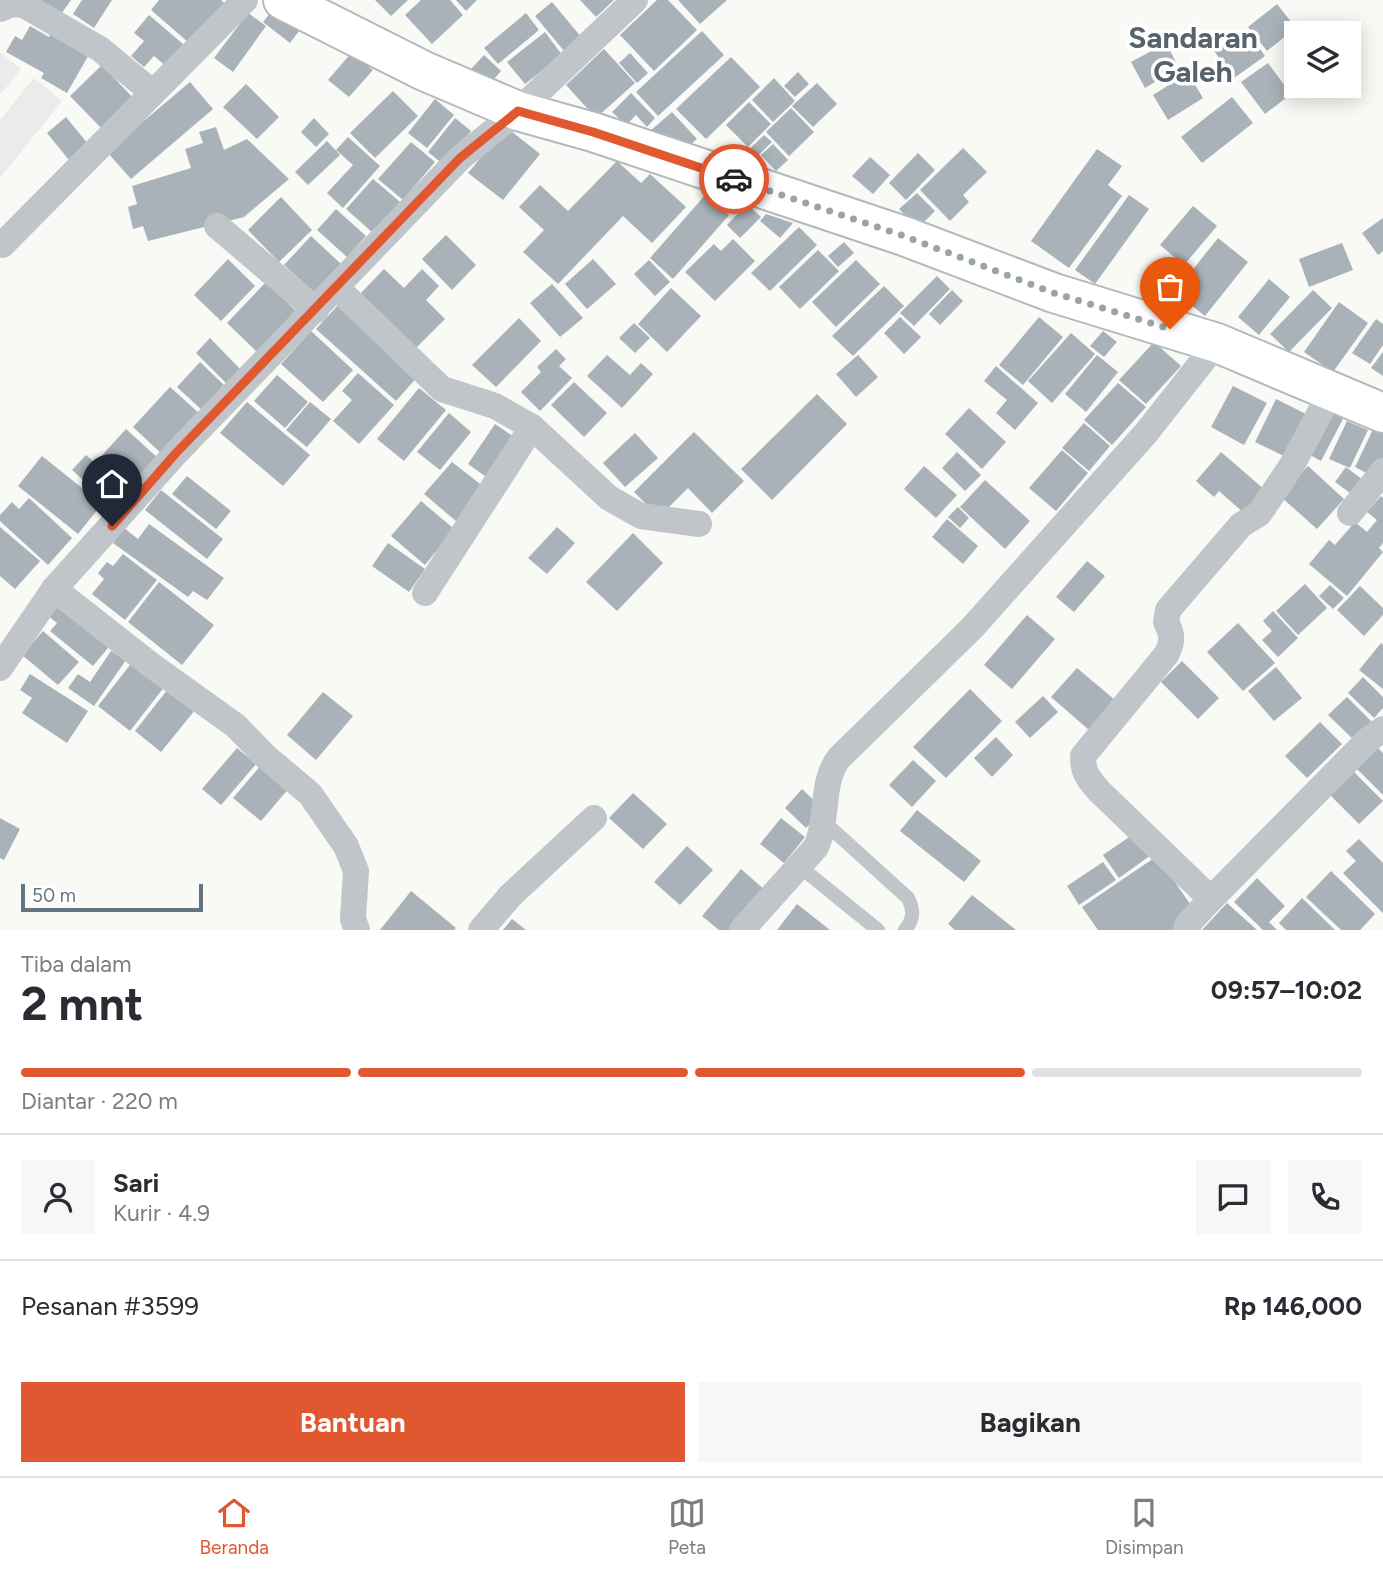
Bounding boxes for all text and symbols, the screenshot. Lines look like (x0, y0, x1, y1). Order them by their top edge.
district label: Sandaran Galeh (1128, 19, 1258, 90)
map controls (1284, 21, 1361, 98)
button: layers (1284, 21, 1361, 98)
courier (699, 144, 769, 214)
icon: car (715, 160, 753, 198)
pin (1140, 257, 1200, 329)
icon: bag (1151, 268, 1189, 306)
pin (82, 454, 142, 526)
icon: home (93, 465, 131, 503)
scale bar (21, 881, 203, 913)
text: 50 m (32, 884, 76, 907)
text: Tiba dalam (21, 950, 132, 978)
text: 09:57–10:02 (1211, 974, 1362, 1006)
text: 2 mnt (21, 976, 143, 1032)
text: Diantar · 220 m (21, 1087, 178, 1115)
button: person (21, 1160, 95, 1234)
button: chat (1196, 1160, 1270, 1234)
button: phone (1288, 1160, 1362, 1234)
text: Sari (113, 1167, 159, 1199)
text: Kurir · 4.9 (113, 1199, 210, 1227)
text: Pesanan #3599 (21, 1290, 199, 1322)
text: Rp 146,000 (1224, 1290, 1362, 1322)
button: Bantuan (21, 1382, 685, 1462)
button: Bagikan (699, 1382, 1362, 1462)
tab: Beranda (200, 1494, 269, 1559)
tab: Peta (668, 1494, 706, 1559)
tab: Disimpan (1105, 1494, 1183, 1559)

